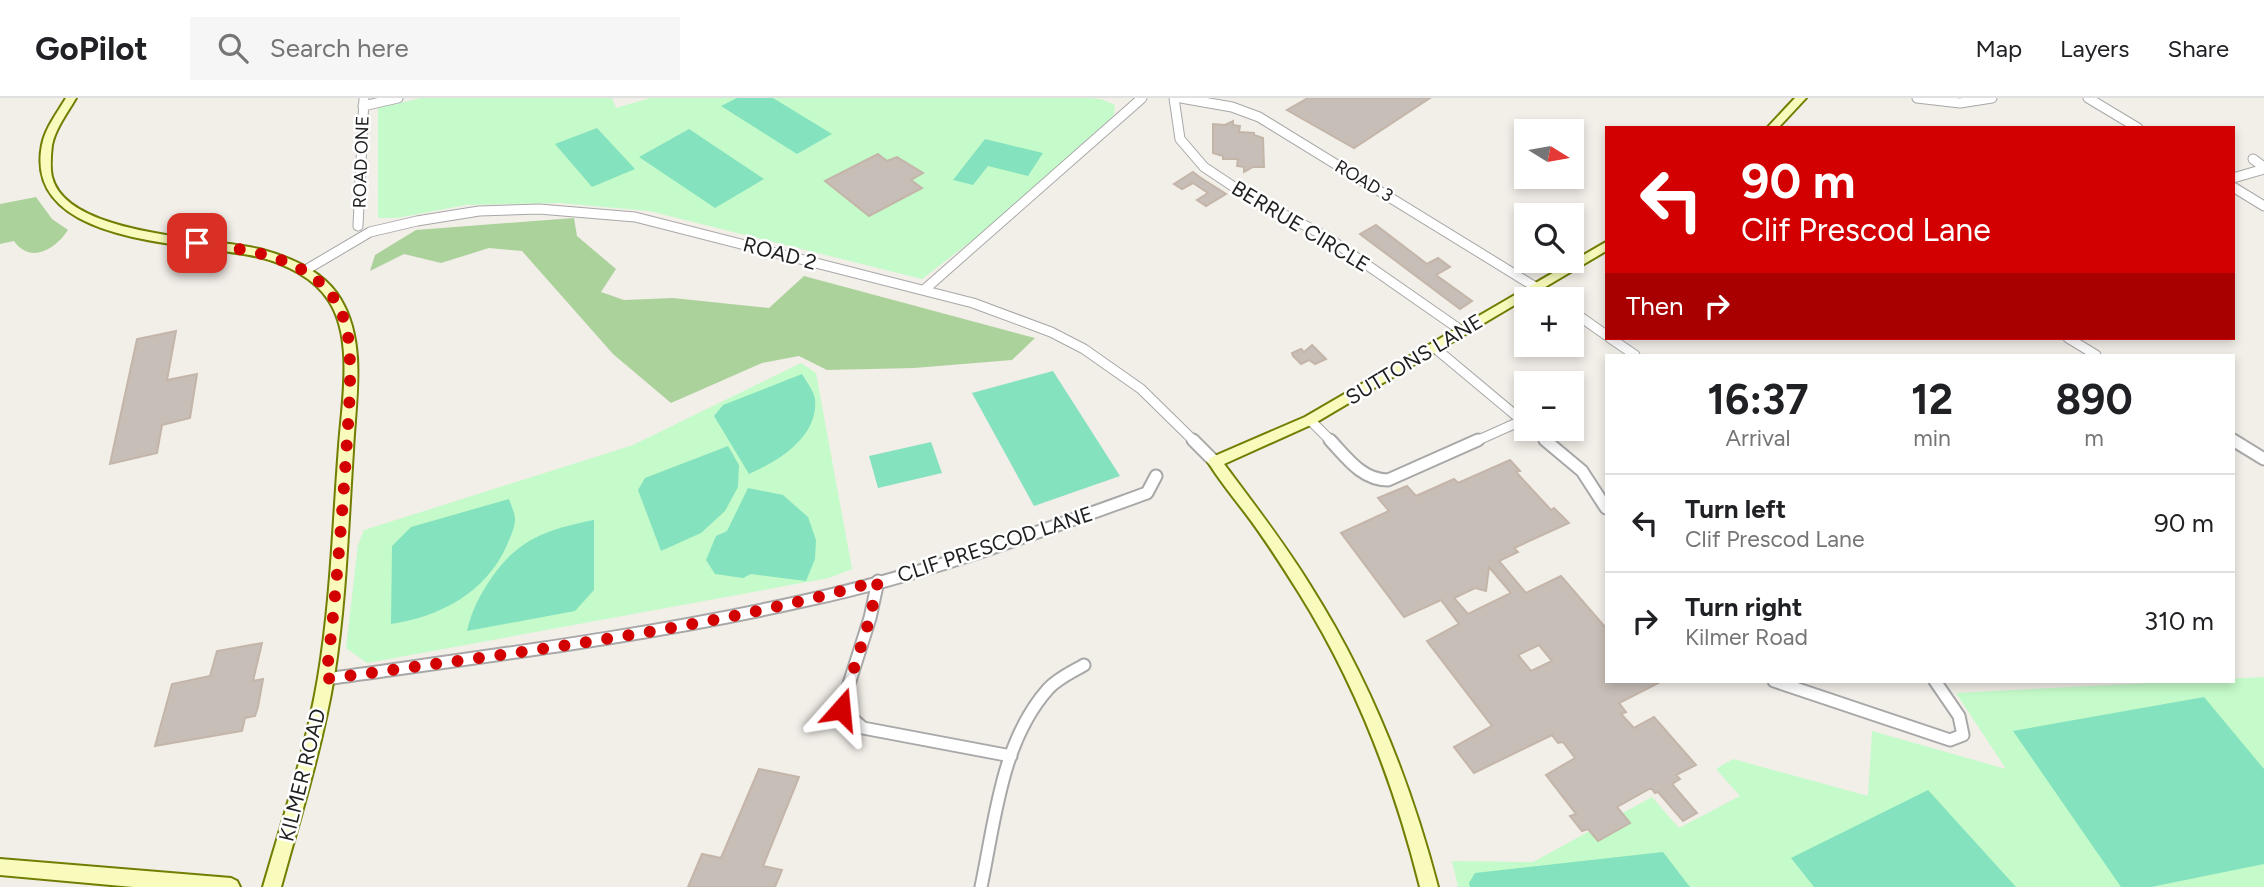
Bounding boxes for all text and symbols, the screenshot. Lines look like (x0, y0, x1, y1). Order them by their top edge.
search box (190, 17, 680, 80)
text: GoPilot (35, 29, 148, 68)
icon: search (214, 29, 252, 67)
text: Search here (270, 32, 409, 64)
text: Map (1975, 34, 2022, 63)
text: Layers (2060, 34, 2129, 63)
text: Share (2167, 34, 2229, 63)
street label: ROAD ONE (348, 115, 374, 209)
north arrow (1514, 119, 1584, 189)
map controls (1514, 119, 1584, 441)
text: 90 m (1741, 151, 1856, 210)
icon: left (1626, 154, 1717, 245)
street label: ROAD 3 (1331, 155, 1397, 207)
street label: BERRUE CIRCLE (1227, 175, 1375, 277)
button: search (1514, 203, 1584, 273)
text: Clif Prescod Lane (1741, 211, 1991, 249)
pin (167, 213, 227, 273)
icon: arrive (178, 224, 216, 262)
street label: ROAD 2 (741, 231, 819, 275)
button: + (1514, 287, 1584, 357)
icon: right (1698, 287, 1736, 325)
text: Then (1626, 290, 1684, 322)
street label: SUTTONS LANE (1341, 308, 1487, 410)
button: − (1514, 371, 1584, 441)
text: 16:37 (1707, 374, 1809, 425)
text: 12 (1911, 374, 1953, 425)
text: 890 (2055, 374, 2133, 425)
text: Arrival (1726, 424, 1790, 452)
text: min (1913, 424, 1951, 452)
text: m (2084, 424, 2104, 452)
text: Turn left (1685, 493, 1786, 525)
street label: CLIF PRESCOD LANE (894, 501, 1096, 587)
icon: left (1626, 504, 1664, 542)
text: 90 m (2154, 507, 2214, 539)
text: Clif Prescod Lane (1685, 525, 1864, 553)
text: Turn right (1685, 591, 1802, 623)
icon: right (1626, 602, 1664, 640)
text: 310 m (2144, 605, 2214, 637)
text: Kilmer Road (1685, 623, 1808, 651)
position arrow (804, 672, 878, 746)
street label: KILMER ROAD (273, 706, 331, 844)

